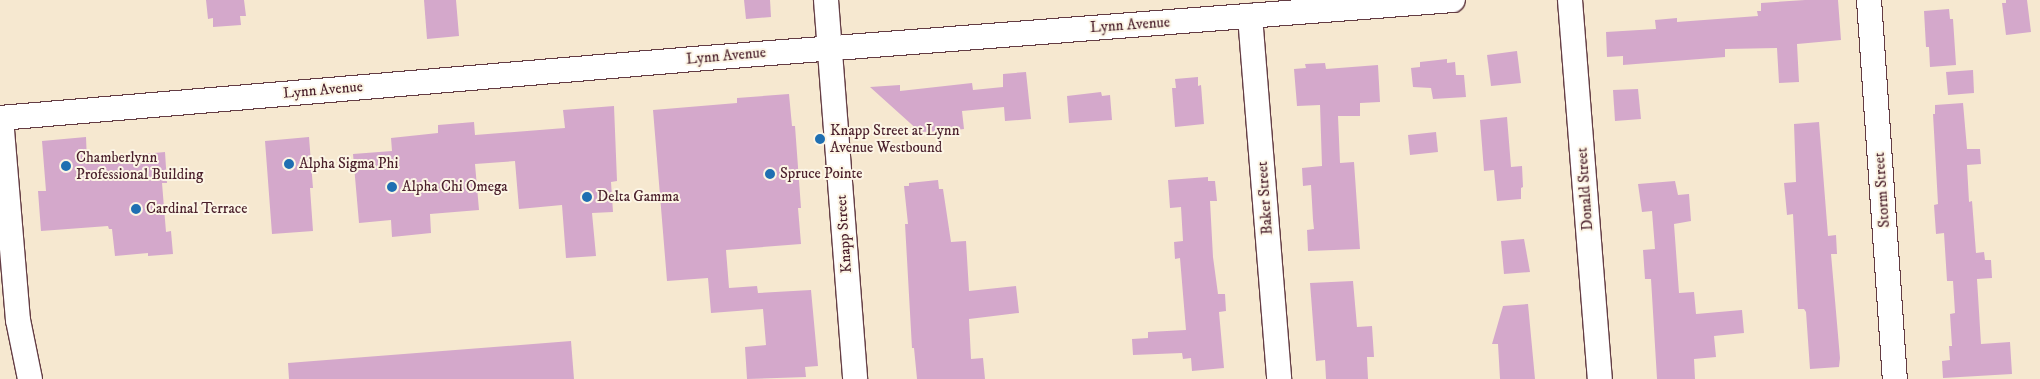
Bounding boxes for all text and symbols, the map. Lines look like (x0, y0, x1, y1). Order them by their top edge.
street label: Lynn Avenue (1090, 13, 1170, 37)
street label: Lynn Avenue (685, 44, 767, 68)
street label: Lynn Avenue (282, 78, 364, 102)
place label: Knapp Street at Lynn Avenue Westbound (830, 121, 960, 156)
marker: Knapp Street at Lynn Avenue Westbound (814, 133, 826, 145)
street label: Donald Street (1573, 147, 1597, 231)
place label: Chamberlynn Professional Building (76, 148, 203, 183)
street label: Storm Street (1870, 152, 1894, 228)
place label: Alpha Sigma Phi (299, 155, 398, 173)
marker: Alpha Sigma Phi (283, 158, 295, 170)
marker: Chamberlynn Professional Building (60, 160, 72, 172)
street label: Baker Street (1253, 161, 1277, 235)
place label: Spruce Pointe (780, 165, 862, 183)
marker: Spruce Pointe (764, 168, 776, 180)
place label: Alpha Chi Omega (402, 178, 508, 196)
marker: Alpha Chi Omega (386, 181, 398, 193)
place label: Delta Gamma (597, 188, 679, 206)
marker: Delta Gamma (581, 191, 593, 203)
street label: Knapp Street (832, 194, 856, 274)
place label: Cardinal Terrace (146, 200, 247, 218)
marker: Cardinal Terrace (130, 203, 142, 215)

